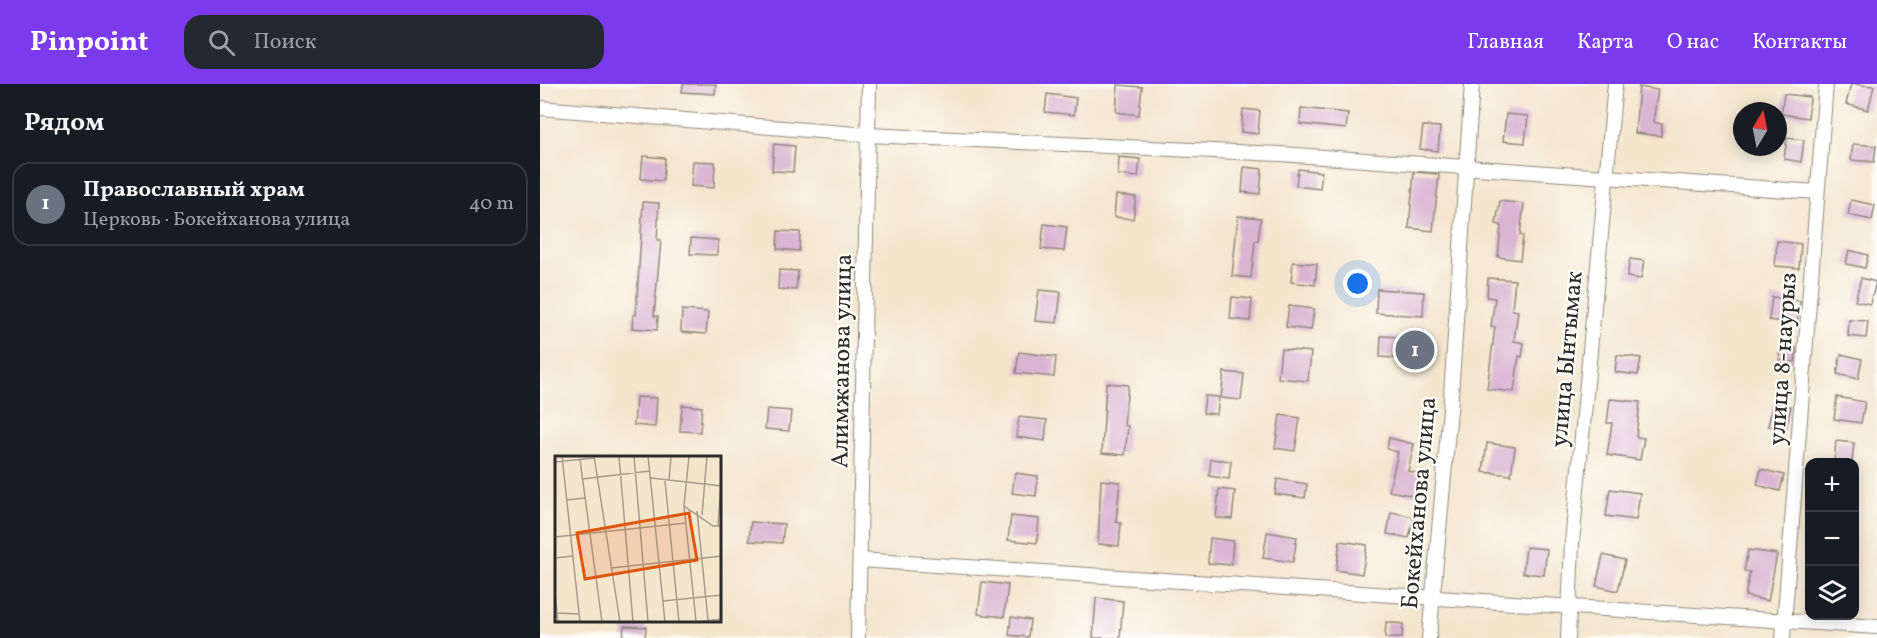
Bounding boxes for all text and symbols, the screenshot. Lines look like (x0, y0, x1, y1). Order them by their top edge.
search box (184, 15, 604, 69)
text: Pinpoint (30, 23, 148, 62)
icon: search (205, 26, 238, 59)
text: Поиск (253, 27, 316, 58)
text: Главная (1467, 28, 1544, 57)
text: Карта (1577, 28, 1634, 57)
text: О нас (1667, 28, 1719, 57)
text: Контакты (1752, 28, 1847, 57)
north arrow (1733, 102, 1787, 156)
text: Рядом (24, 105, 104, 141)
text: Православный храм (83, 175, 305, 206)
text: 1 (41, 190, 50, 218)
text: 40 m (469, 190, 514, 218)
text: Церковь · Бокейханова улица (83, 206, 350, 234)
street label: Алимжанова улица (824, 254, 862, 469)
your location (1343, 269, 1372, 298)
street label: улица Ынтымак (1543, 269, 1593, 449)
street label: улица 8-наурыз (1761, 272, 1807, 447)
pin: 1 (1396, 328, 1434, 372)
street label: Бокейханова улица (1394, 396, 1446, 611)
inset map (555, 456, 722, 623)
map controls (1805, 458, 1859, 620)
button: + (1805, 458, 1859, 512)
button: − (1805, 512, 1859, 566)
button: layers (1805, 566, 1859, 620)

